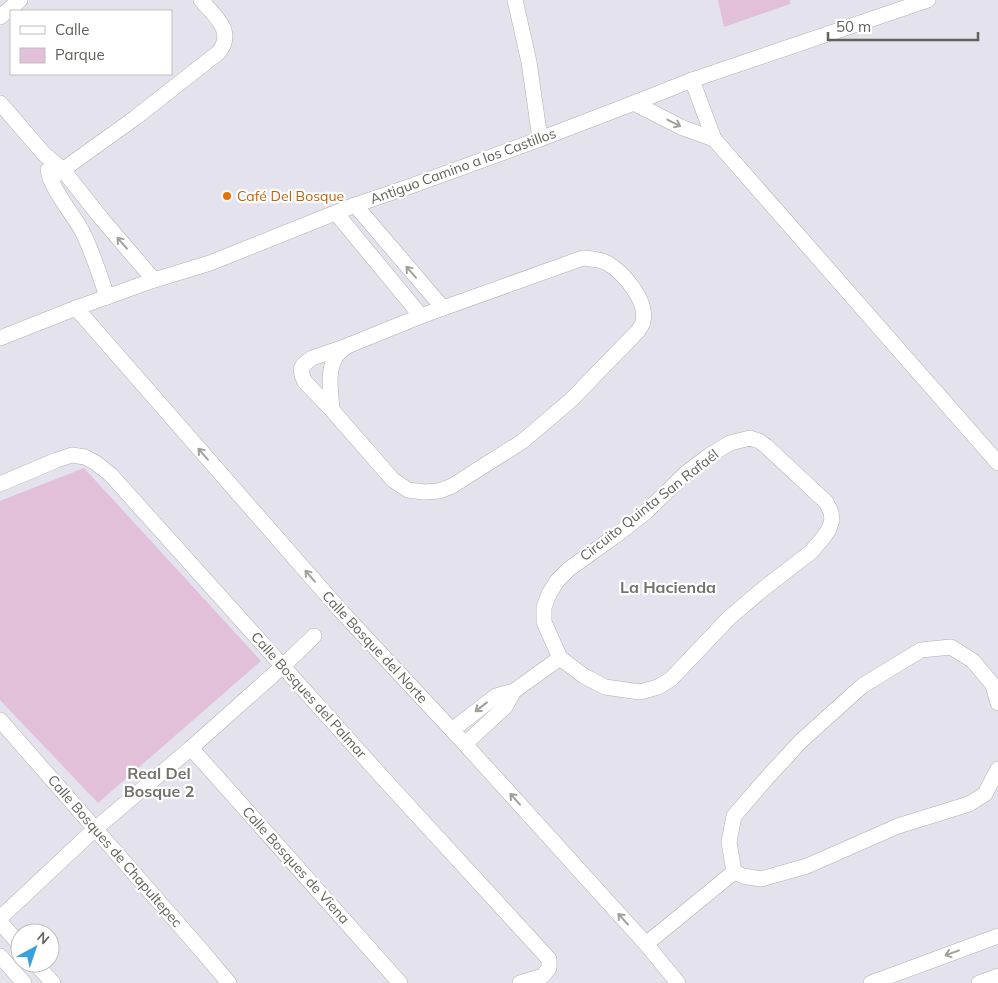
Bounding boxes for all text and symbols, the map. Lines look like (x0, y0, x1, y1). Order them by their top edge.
legend (10, 10, 172, 75)
scale bar (828, 10, 978, 42)
text: 50 m (836, 17, 871, 36)
text: Calle (55, 20, 89, 39)
text: Parque (55, 45, 105, 64)
one-way arrow (666, 118, 681, 128)
street label: Antiguo Camino a los Castillos (368, 124, 558, 208)
place label: Café Del Bosque (237, 187, 344, 205)
marker: Café Del Bosque (221, 190, 233, 202)
one-way arrow (117, 237, 128, 250)
one-way arrow (405, 265, 417, 278)
street label: Circuito Quinta San Rafaél (576, 445, 722, 565)
one-way arrow (197, 447, 209, 460)
one-way arrow (304, 569, 316, 582)
district label: La Hacienda (620, 577, 716, 597)
street label: Calle Bosque del Norte (318, 587, 432, 707)
street label: Calle Bosques del Palmar (247, 628, 371, 763)
one-way arrow (475, 702, 488, 713)
district label: Real Del Bosque 2 (124, 763, 194, 801)
street label: Calle Bosques de Chapultepec (44, 771, 186, 931)
one-way arrow (509, 792, 520, 805)
street label: Calle Bosques de Viena (239, 803, 353, 927)
one-way arrow (618, 913, 629, 926)
north arrow (10, 923, 60, 973)
text: N (34, 928, 53, 948)
one-way arrow (945, 949, 960, 958)

